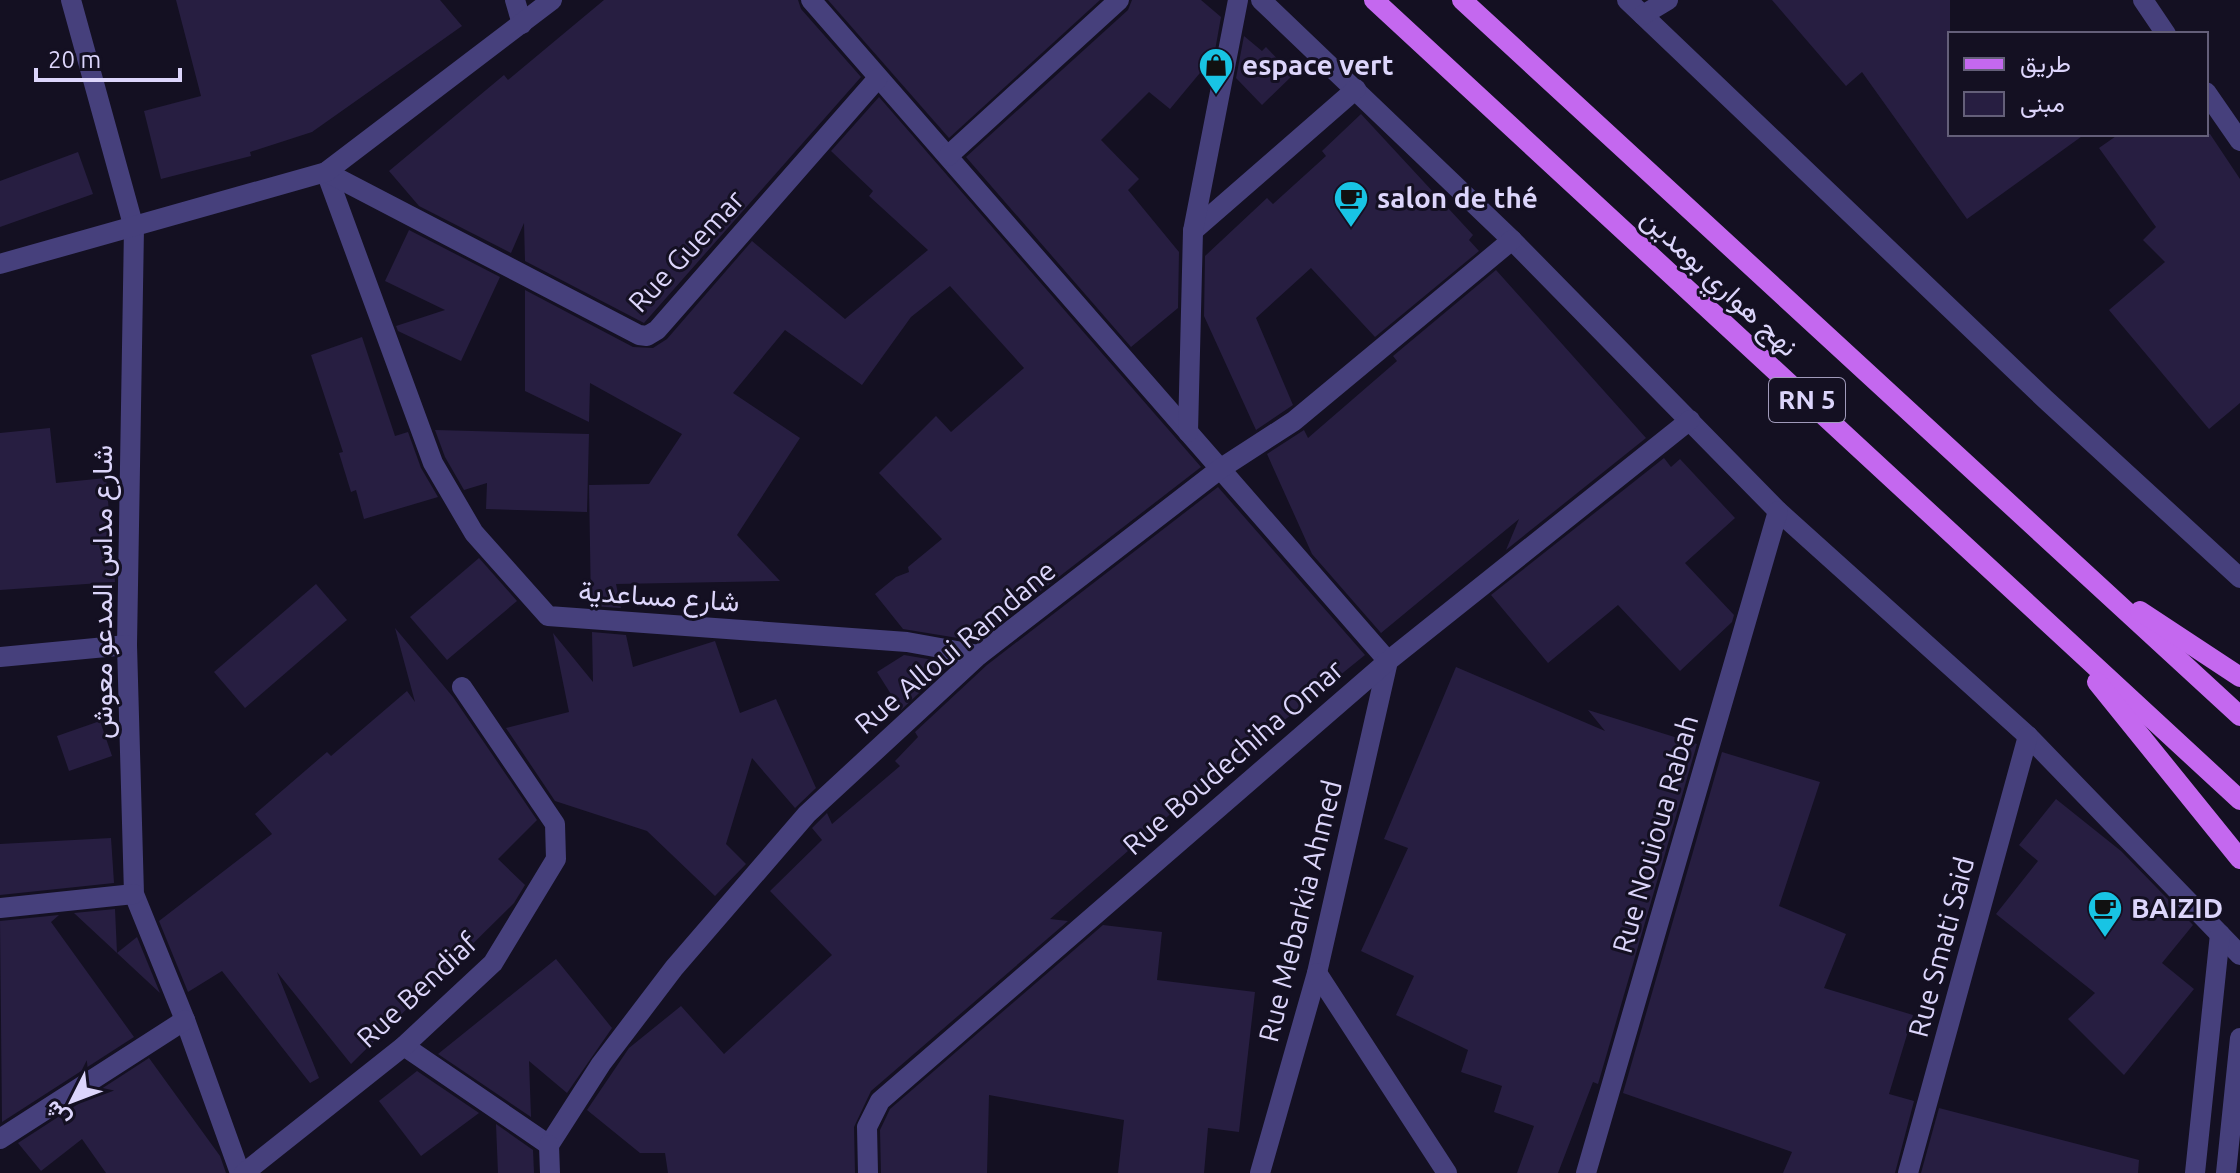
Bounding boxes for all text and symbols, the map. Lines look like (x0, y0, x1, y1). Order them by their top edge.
scale bar (36, 32, 180, 82)
legend (1948, 32, 2208, 136)
text: 20 m (48, 46, 101, 73)
shop icon: espace vert (1197, 46, 1235, 96)
place label: espace vert (1242, 49, 1394, 80)
text: طريق (2020, 50, 2071, 79)
text: مبنى (2020, 90, 2065, 118)
cafe icon: salon de thé (1332, 179, 1370, 229)
place label: salon de thé (1377, 182, 1538, 213)
street label: Rue Guemar (622, 183, 750, 318)
street label: نهج هواري بومدين (1630, 201, 1805, 368)
road number: RN 5 (1769, 378, 1845, 422)
street label: شارع مداس المدعو معوش (86, 445, 121, 739)
street label: Rue Alloui Ramdane (848, 554, 1061, 739)
street label: شارع مساعدية (577, 574, 741, 621)
street label: Rue Boudechiha Omar (1117, 653, 1349, 860)
street label: Rue Nouioua Rabah (1606, 711, 1703, 956)
street label: Rue Mebarkia Ahmed (1252, 777, 1347, 1045)
street label: Rue Smati Said (1902, 853, 1979, 1040)
cafe icon: BAIZID (2086, 889, 2124, 939)
place label: BAIZID (2131, 892, 2223, 923)
street label: Rue Bendiaf (350, 926, 483, 1053)
north arrow (32, 1061, 112, 1141)
text: ش (39, 1095, 76, 1133)

